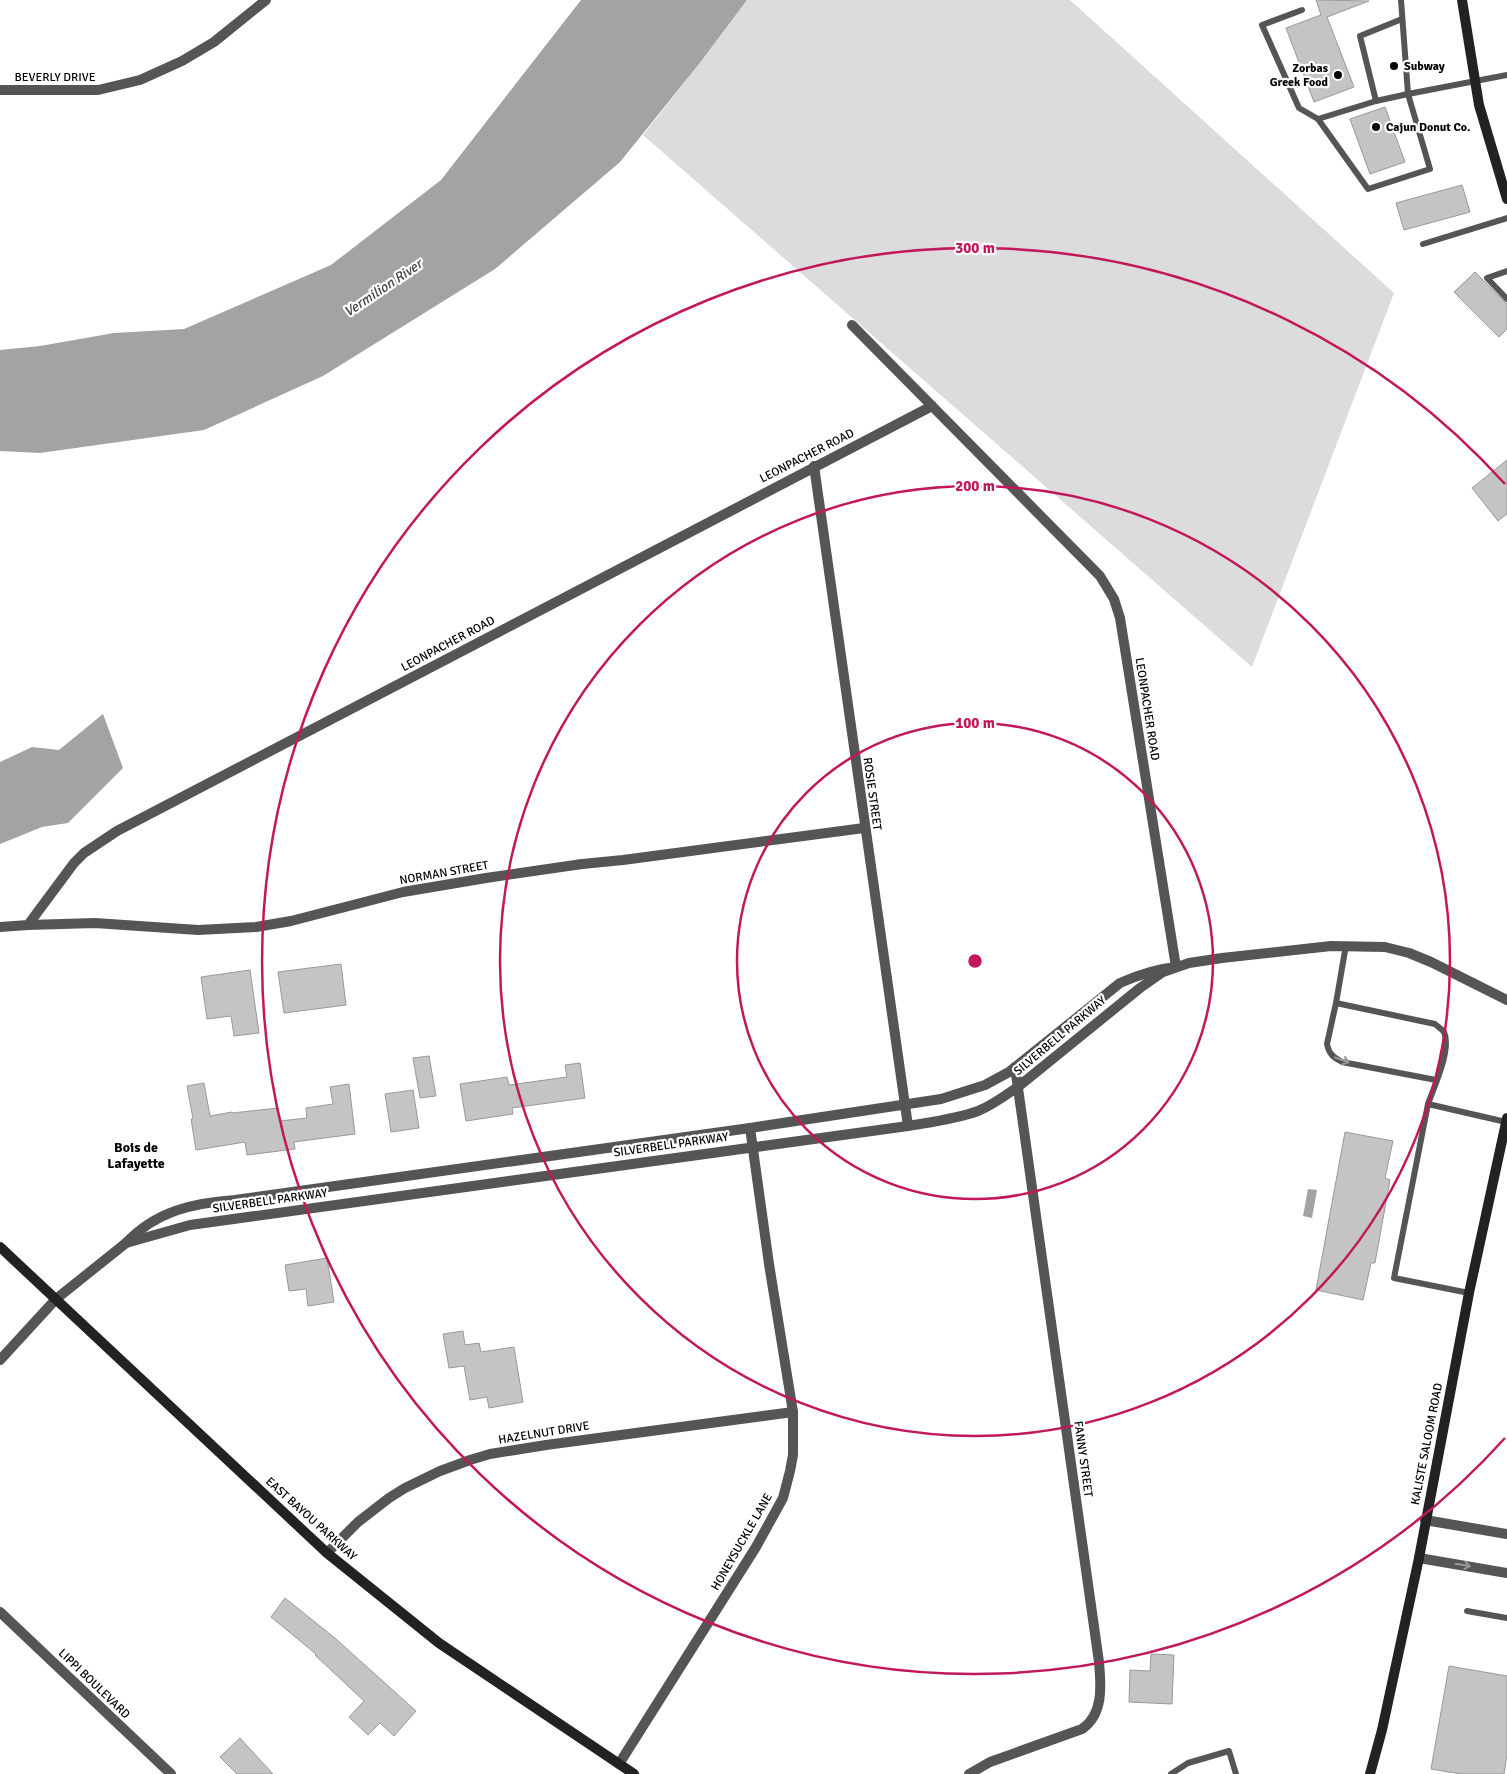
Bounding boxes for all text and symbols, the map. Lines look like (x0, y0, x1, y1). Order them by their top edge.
place label: Subway (1404, 59, 1445, 74)
marker: Subway (1388, 60, 1400, 72)
place label: Zorbas Greek Food (1270, 61, 1329, 90)
marker: Zorbas Greek Food (1332, 69, 1344, 81)
street label: BEVERLY DRIVE (15, 70, 96, 85)
place label: Cajun Donut Co. (1386, 120, 1470, 135)
marker: Cajun Donut Co. (1370, 121, 1382, 133)
text: 300 m (955, 239, 995, 257)
water label: Vermilion River (341, 255, 427, 320)
street label: LEONPACHER ROAD (757, 426, 857, 486)
text: 200 m (955, 477, 995, 495)
street label: LEONPACHER ROAD (399, 613, 498, 675)
street label: LEONPACHER ROAD (1131, 656, 1163, 762)
text: 100 m (955, 714, 995, 732)
street label: ROSIE STREET (859, 757, 885, 832)
street label: NORMAN STREET (398, 858, 490, 888)
centre of rings (966, 952, 984, 970)
street label: SILVERBELL PARKWAY (1011, 993, 1109, 1079)
one-way arrow (1333, 1056, 1349, 1065)
street label: SILVERBELL PARKWAY (613, 1130, 729, 1160)
district label: Bois de Lafayette (107, 1139, 165, 1172)
street label: SILVERBELL PARKWAY (212, 1186, 328, 1216)
street label: KALISTE SALOOM ROAD (1408, 1382, 1446, 1506)
street label: HAZELNUT DRIVE (497, 1418, 591, 1448)
street label: FANNY STREET (1070, 1420, 1096, 1498)
street label: EAST BAYOU PARKWAY (262, 1474, 360, 1564)
street label: HONEYSUCKLE LANE (708, 1491, 776, 1593)
one-way arrow (1455, 1561, 1471, 1571)
street label: LIPPI BOULEVARD (55, 1646, 133, 1722)

